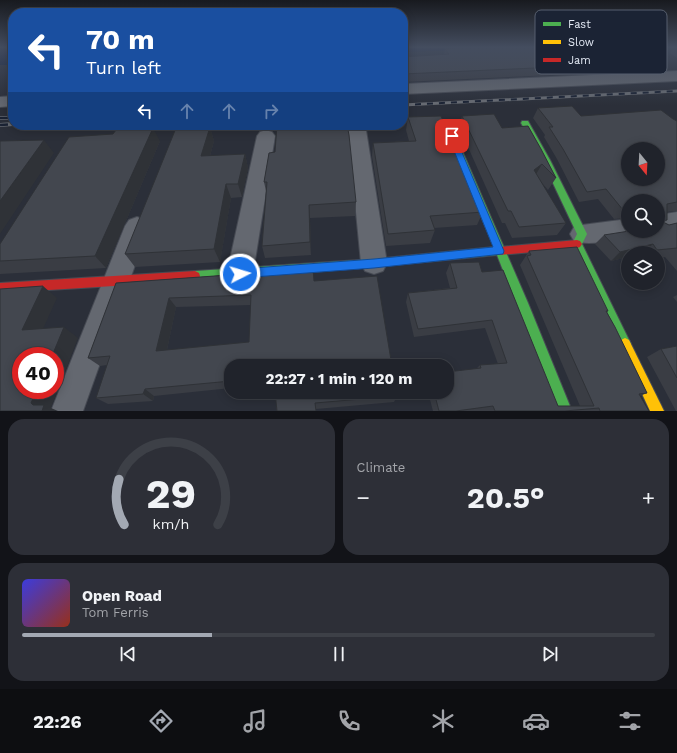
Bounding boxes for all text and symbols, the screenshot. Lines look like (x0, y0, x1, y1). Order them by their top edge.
legend (535, 10, 667, 74)
text: Fast (568, 18, 591, 31)
text: 70 m (86, 23, 155, 56)
icon: left (20, 24, 72, 76)
text: Slow (568, 36, 594, 49)
text: Jam (568, 54, 591, 67)
text: Turn left (86, 57, 161, 78)
icon: left (134, 100, 156, 122)
icon: ahead (176, 100, 198, 122)
icon: ahead (218, 100, 240, 122)
icon: right (260, 100, 282, 122)
pin (435, 119, 469, 153)
icon: arrive (441, 125, 463, 147)
north arrow (621, 142, 665, 186)
map controls (621, 142, 665, 290)
button: search (621, 194, 665, 238)
button: layers (621, 246, 665, 290)
position arrow (219, 253, 261, 295)
speed limit sign: 40 (12, 347, 64, 399)
text: 22:27 · 1 min · 120 m (266, 370, 412, 388)
text: Climate (357, 460, 405, 475)
text: 29 (146, 469, 196, 518)
text: 20.5° (467, 480, 545, 515)
text: − (357, 485, 370, 510)
text: + (642, 485, 655, 510)
text: km/h (153, 516, 190, 532)
text: Open Road (82, 587, 162, 605)
text: Tom Ferris (82, 605, 149, 620)
icon: previous (117, 643, 139, 665)
icon: pause (328, 643, 350, 665)
icon: next (539, 643, 561, 665)
icon: directions (147, 707, 175, 735)
icon: music (241, 707, 269, 735)
icon: phone (335, 707, 363, 735)
icon: climate (429, 707, 457, 735)
icon: car (522, 707, 550, 735)
icon: filters (616, 707, 644, 735)
text: 22:26 (33, 711, 82, 732)

